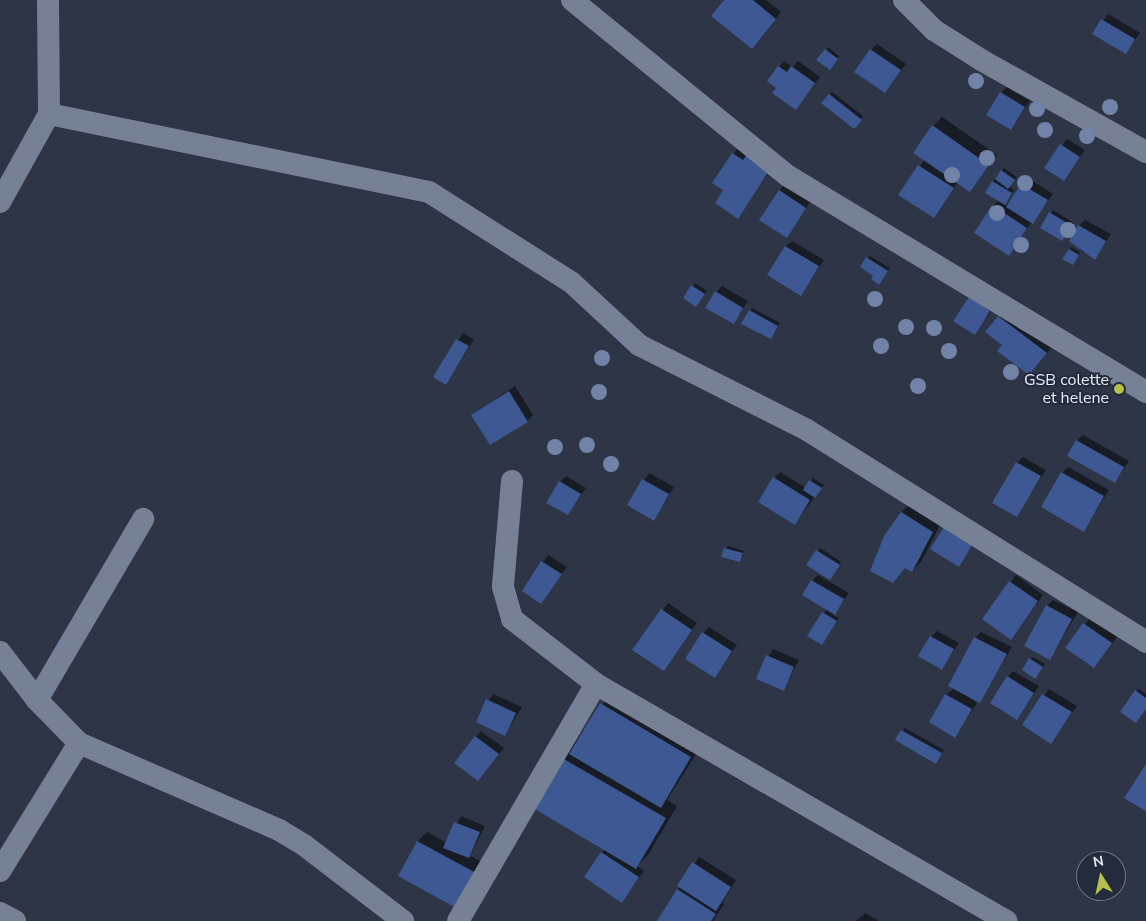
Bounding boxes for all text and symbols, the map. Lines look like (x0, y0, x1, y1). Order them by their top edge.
place label: GSB colette et helene (1024, 370, 1109, 408)
marker: GSB colette et helene (1113, 383, 1125, 395)
north arrow (1076, 851, 1126, 901)
text: N (1092, 851, 1105, 872)

